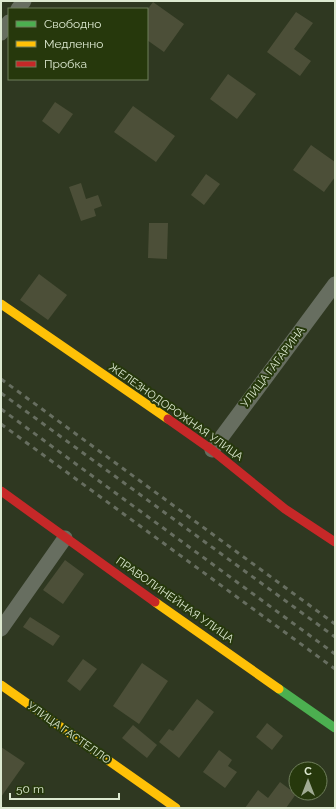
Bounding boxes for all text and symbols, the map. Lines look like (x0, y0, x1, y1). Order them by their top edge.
legend (8, 8, 148, 80)
text: Свободно (44, 17, 101, 31)
text: Медленно (44, 37, 103, 51)
text: Пробка (44, 57, 87, 71)
street label: УЛИЦА ГАГАРИНА (238, 323, 308, 410)
street label: ЖЕЛЕЗНОДОРОЖНАЯ УЛИЦА (106, 360, 246, 464)
street label: ПРАВОЛИНЕЙНАЯ УЛИЦА (114, 554, 237, 646)
street label: УЛИЦА ГАСТЕЛЛО (25, 699, 113, 767)
north arrow (288, 761, 328, 801)
text: С (304, 765, 312, 778)
scale bar (10, 775, 119, 801)
text: 50 m (16, 782, 44, 796)

